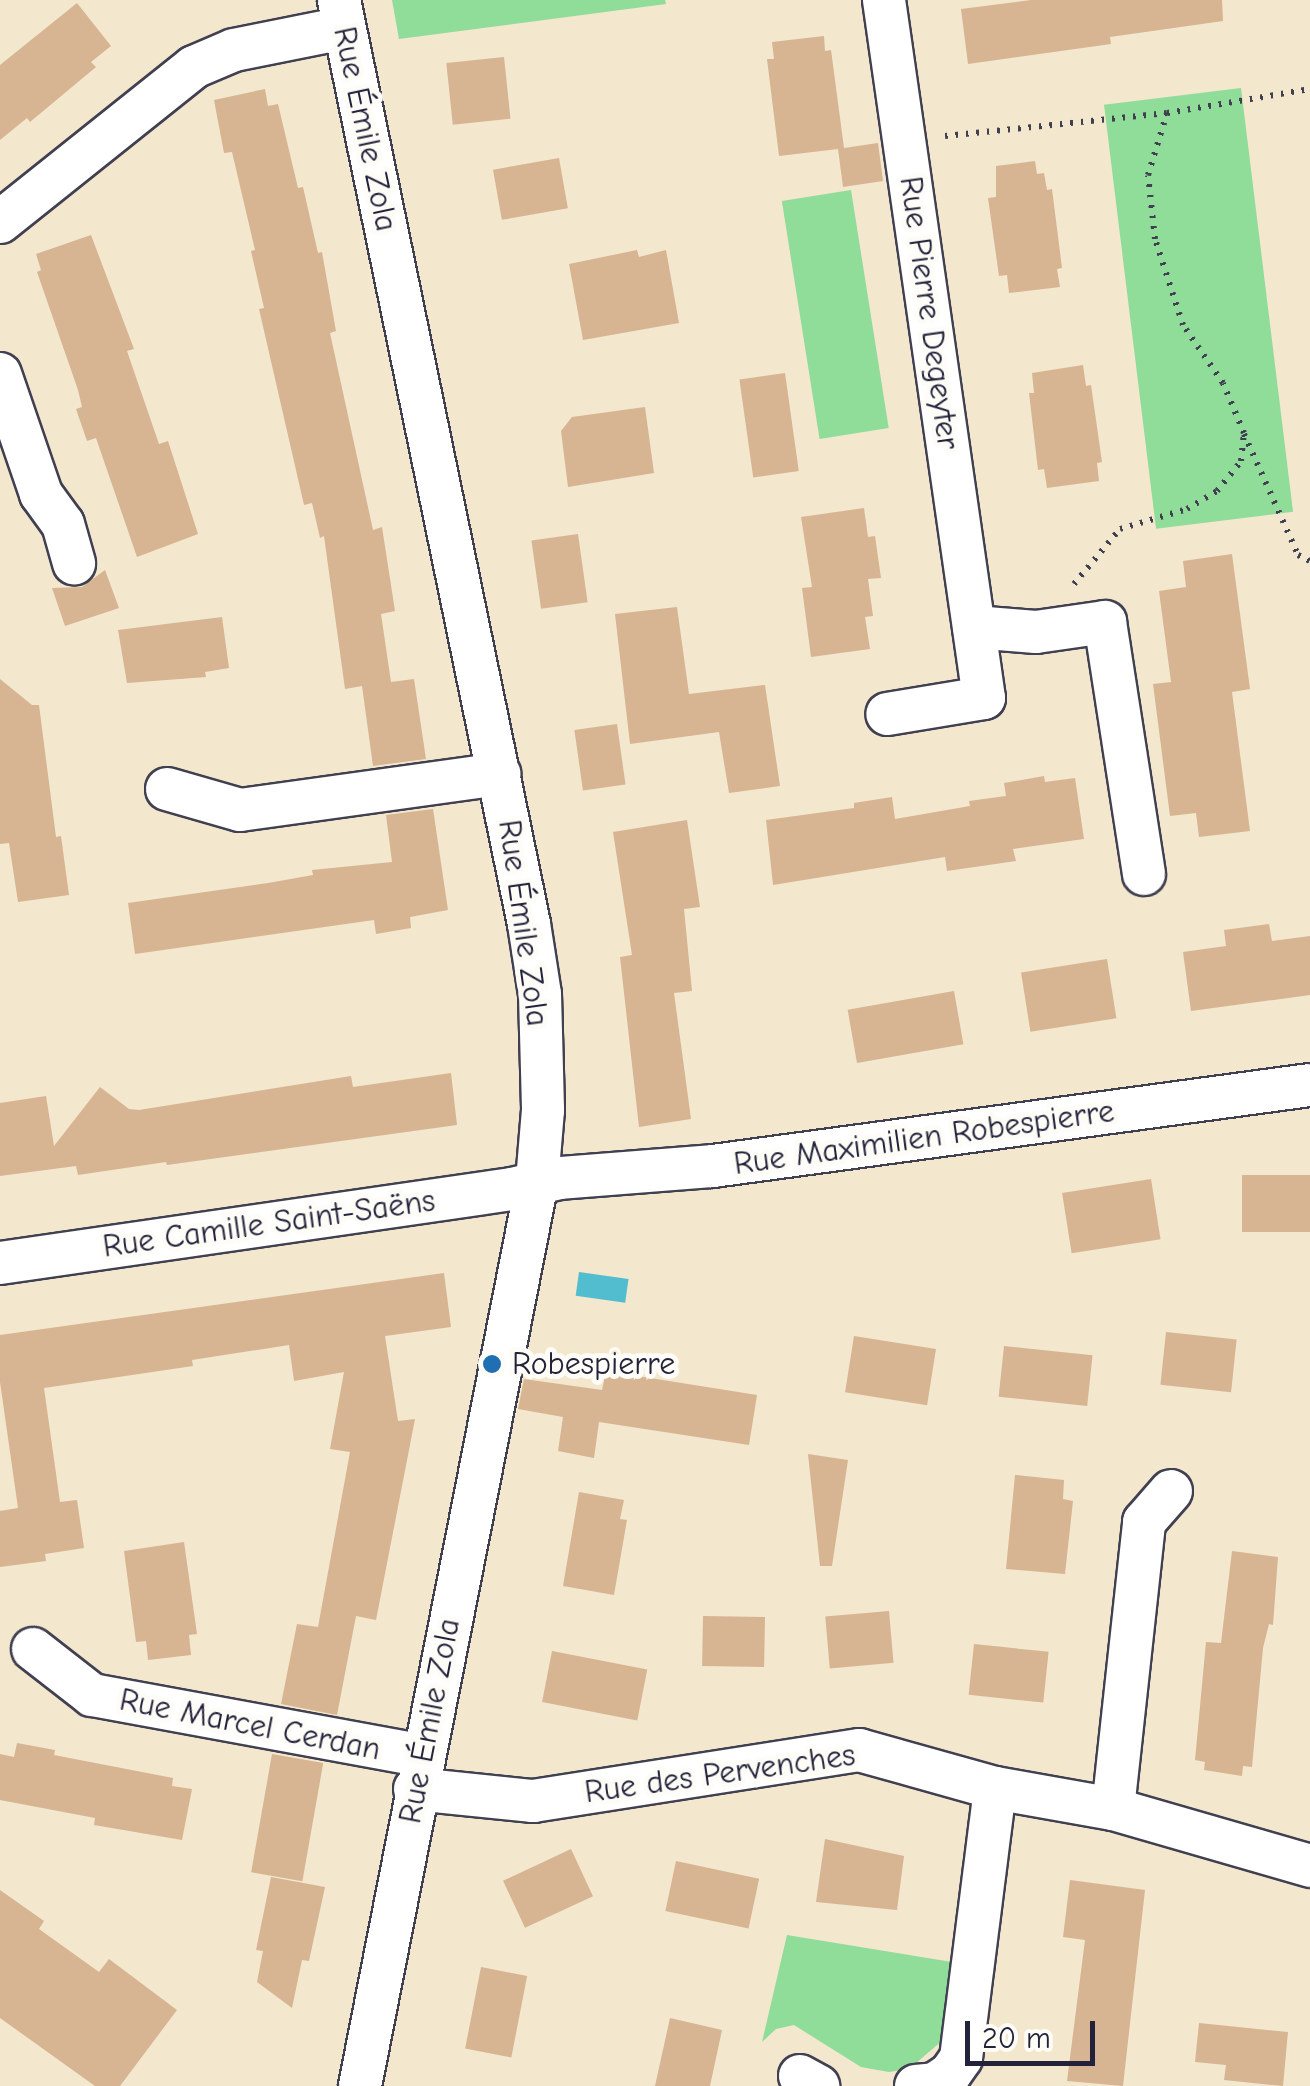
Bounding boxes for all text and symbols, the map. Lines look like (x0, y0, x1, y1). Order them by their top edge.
street label: Rue Émile Zola (325, 23, 405, 235)
street label: Rue Pierre Degeyter (891, 174, 967, 452)
street label: Rue Émile Zola (490, 817, 556, 1029)
street label: Rue Maximilien Robespierre (731, 1092, 1117, 1184)
street label: Rue Camille Saint-Saëns (100, 1182, 438, 1266)
place label: Robespierre (512, 1345, 675, 1383)
marker: Robespierre (481, 1353, 503, 1375)
street label: Rue Émile Zola (391, 1615, 469, 1827)
street label: Rue Marcel Cerdan (116, 1681, 384, 1769)
street label: Rue des Pervenches (582, 1736, 858, 1812)
scale bar (970, 2001, 1100, 2063)
text: 20 m (982, 2021, 1051, 2056)

